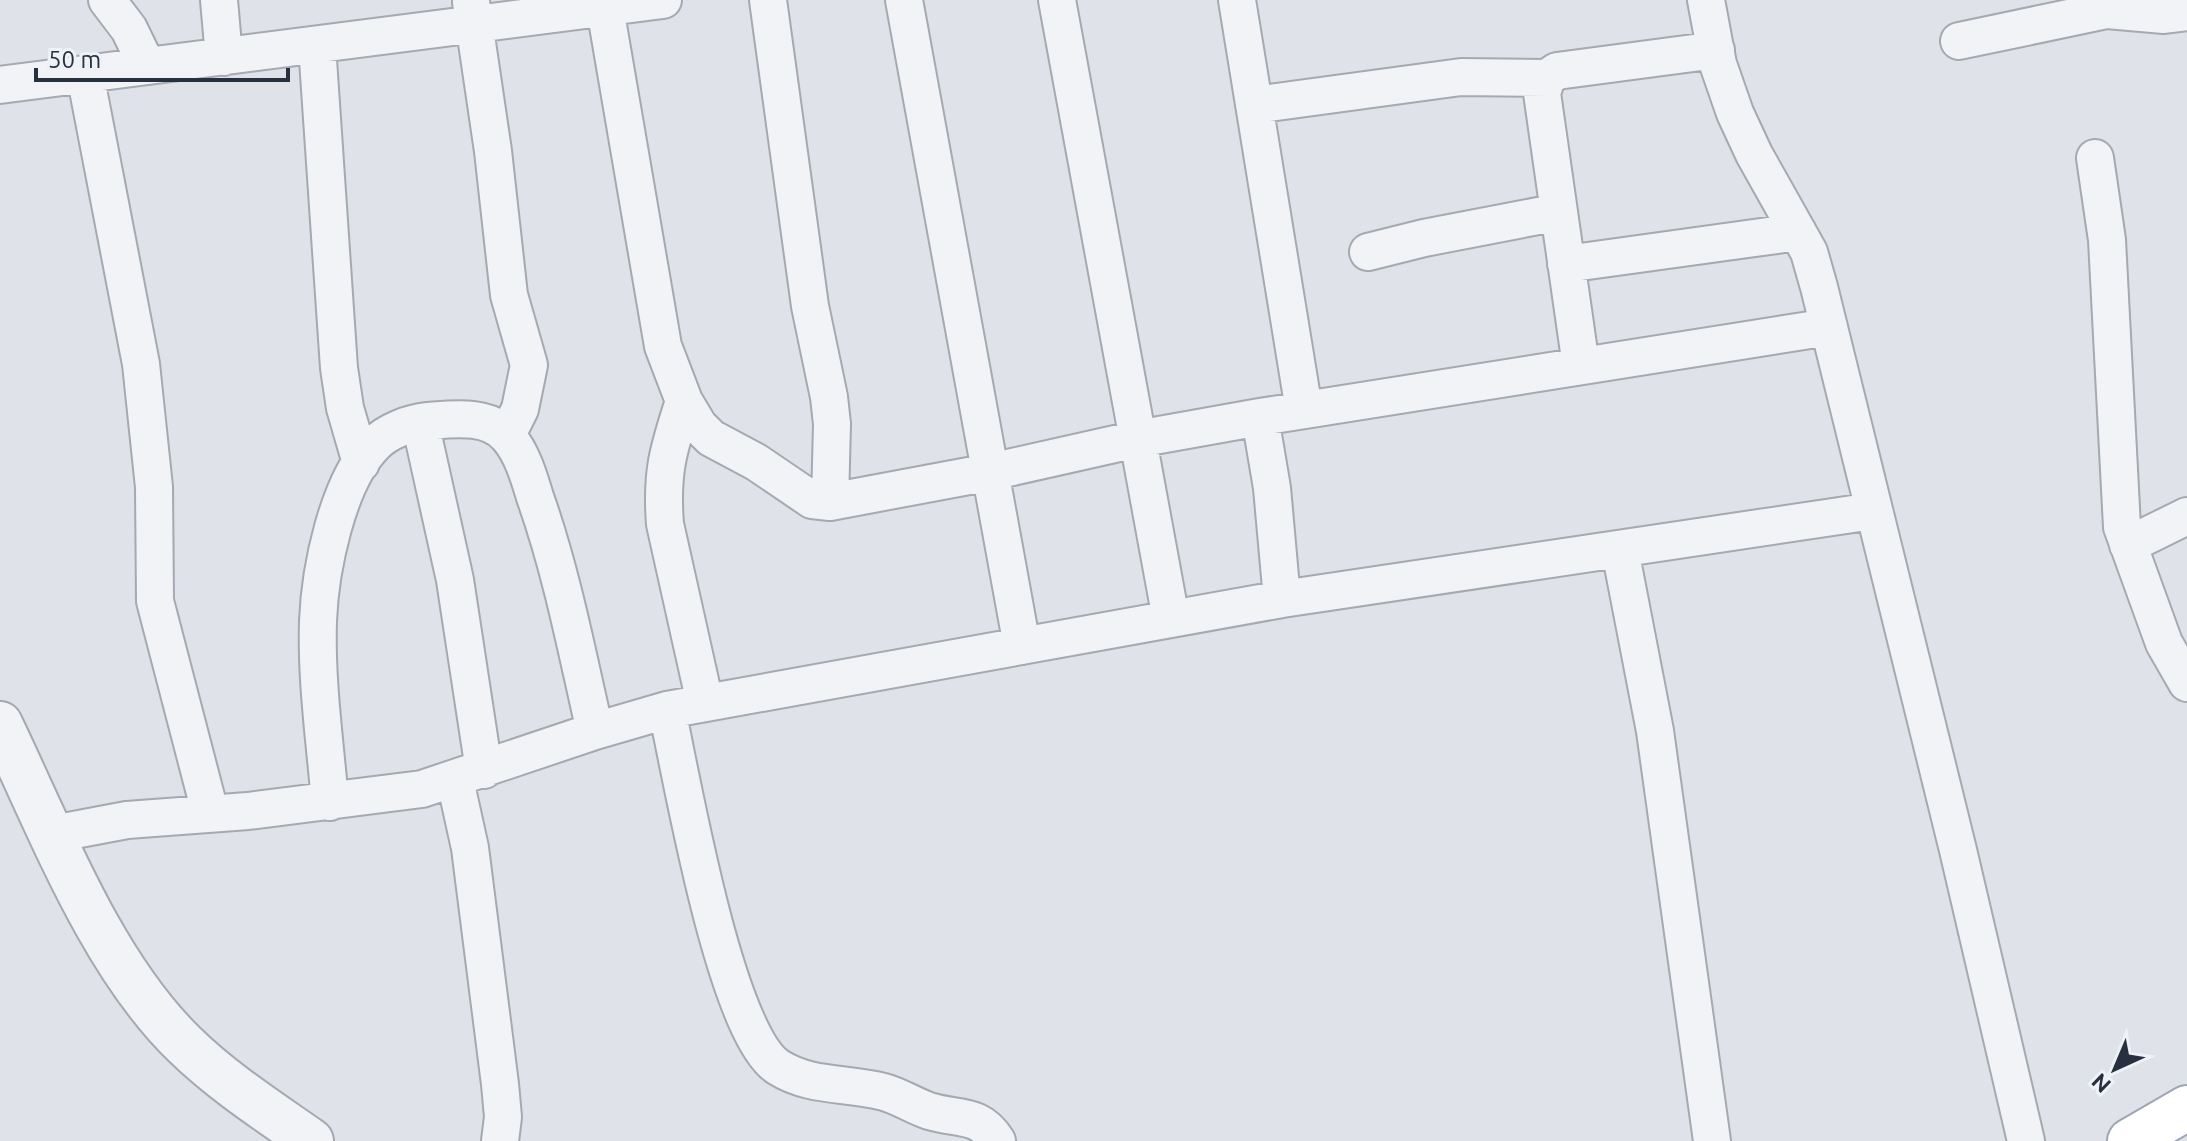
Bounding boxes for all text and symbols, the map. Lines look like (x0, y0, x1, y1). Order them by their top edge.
scale bar (36, 32, 288, 82)
text: 50 m (48, 46, 101, 73)
north arrow (2075, 1029, 2155, 1109)
text: N (2086, 1069, 2115, 1098)

